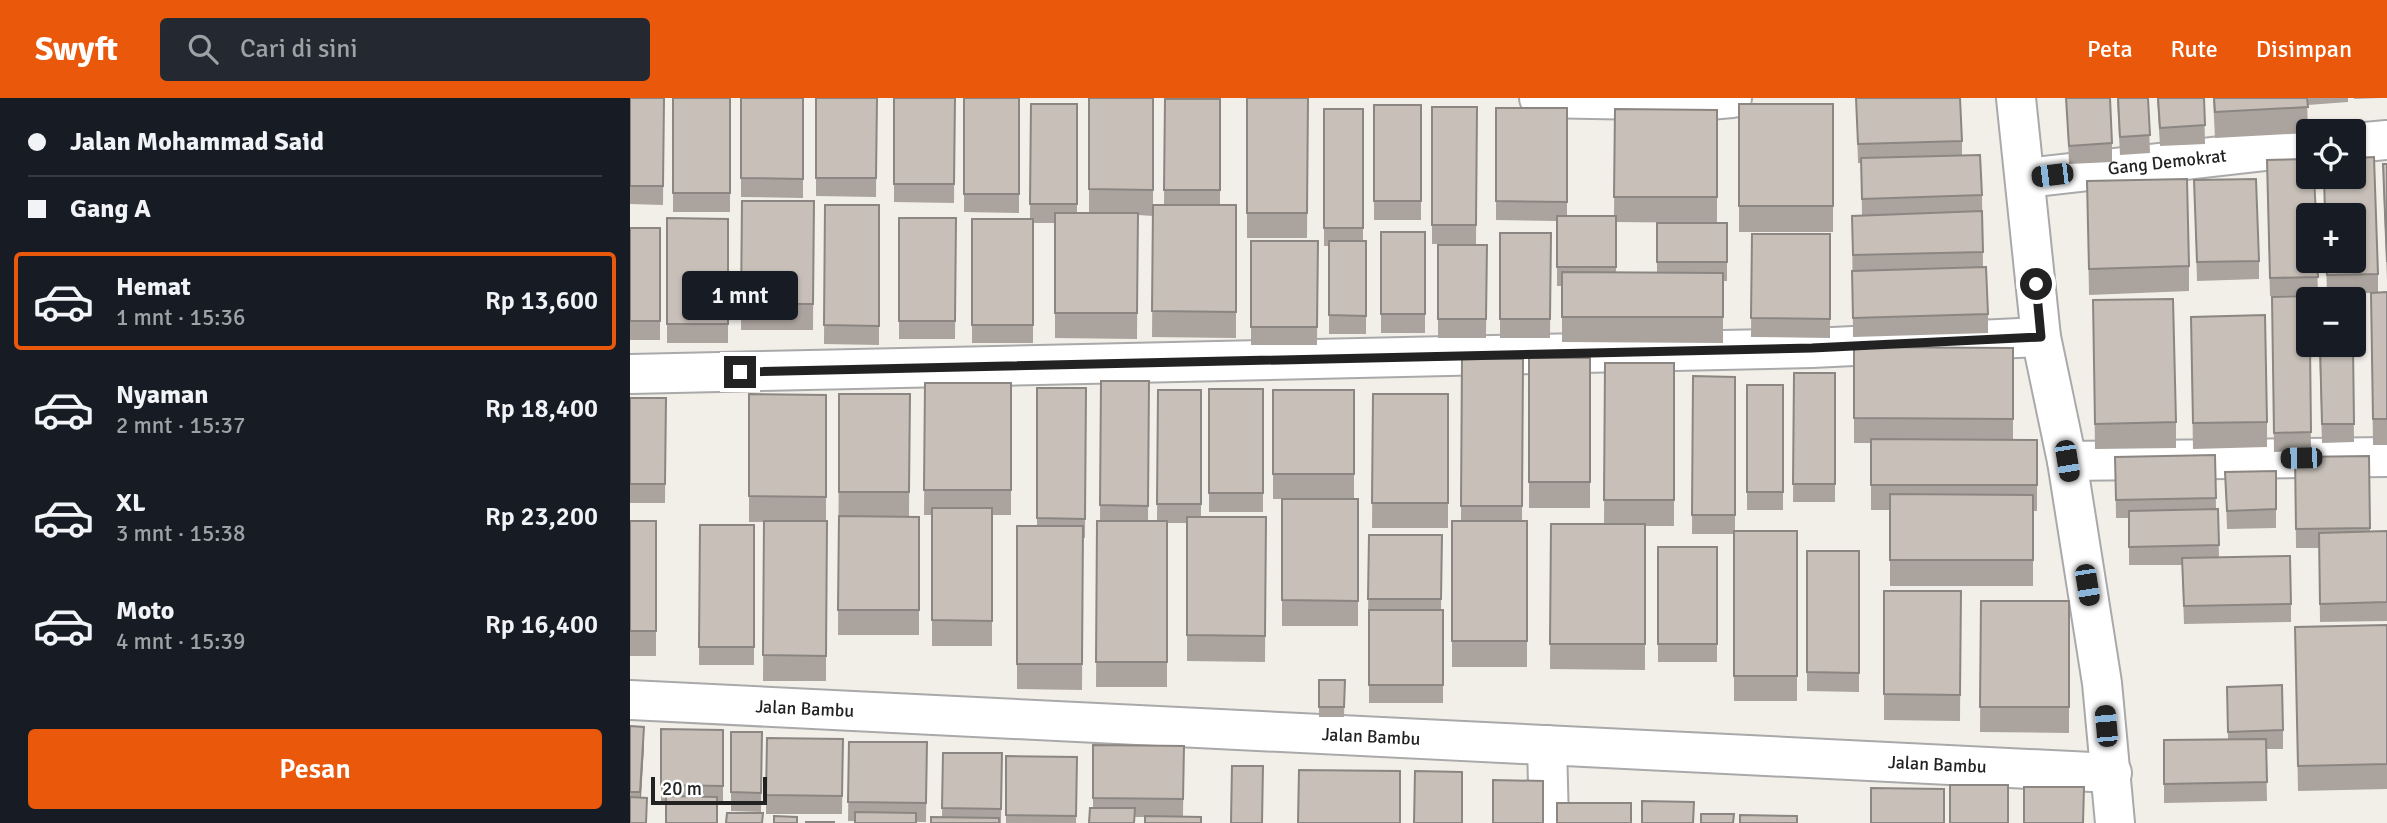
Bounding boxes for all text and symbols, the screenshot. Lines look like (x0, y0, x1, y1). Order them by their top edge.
search box (160, 18, 650, 81)
text: Swyft (35, 29, 118, 70)
icon: search (184, 30, 222, 68)
text: Cari di sini (240, 33, 358, 65)
text: Peta (2087, 34, 2133, 64)
text: Rute (2171, 34, 2218, 64)
text: Disimpan (2256, 34, 2352, 64)
map controls (2296, 119, 2366, 357)
button: locate (2296, 119, 2366, 189)
text: Jalan Mohammad Said (70, 126, 324, 158)
street label: Gang Demokrat (2107, 144, 2228, 180)
car (2030, 162, 2075, 188)
text: Gang A (70, 193, 151, 225)
button: + (2296, 203, 2366, 273)
route start (2020, 268, 2052, 300)
icon: car (32, 270, 95, 333)
text: Hemat (116, 271, 191, 303)
callout: 1 mnt (682, 271, 798, 320)
text: 1 mnt (712, 281, 768, 310)
text: Rp 13,600 (485, 285, 598, 317)
button: − (2296, 287, 2366, 357)
text: 1 mnt · 15:36 (116, 303, 245, 332)
route end (724, 356, 756, 388)
icon: car (32, 378, 95, 441)
text: Nyaman (116, 379, 209, 411)
text: Rp 18,400 (485, 393, 598, 425)
text: 2 mnt · 15:37 (116, 411, 245, 440)
car (2054, 439, 2081, 483)
car (2280, 447, 2323, 469)
icon: car (32, 486, 95, 549)
text: XL (116, 487, 146, 519)
text: Rp 23,200 (485, 501, 598, 533)
text: 3 mnt · 15:38 (116, 519, 245, 548)
car (2074, 563, 2101, 607)
icon: car (32, 594, 95, 657)
text: Moto (116, 595, 174, 627)
text: Rp 16,400 (485, 609, 598, 641)
text: 4 mnt · 15:39 (116, 627, 245, 656)
street label: Jalan Bambu (755, 695, 855, 722)
car (2094, 704, 2119, 748)
street label: Jalan Bambu (1321, 723, 1421, 750)
button: Pesan (28, 729, 602, 809)
street label: Jalan Bambu (1888, 751, 1987, 778)
scale bar (651, 774, 766, 806)
text: 20 m (662, 777, 702, 801)

